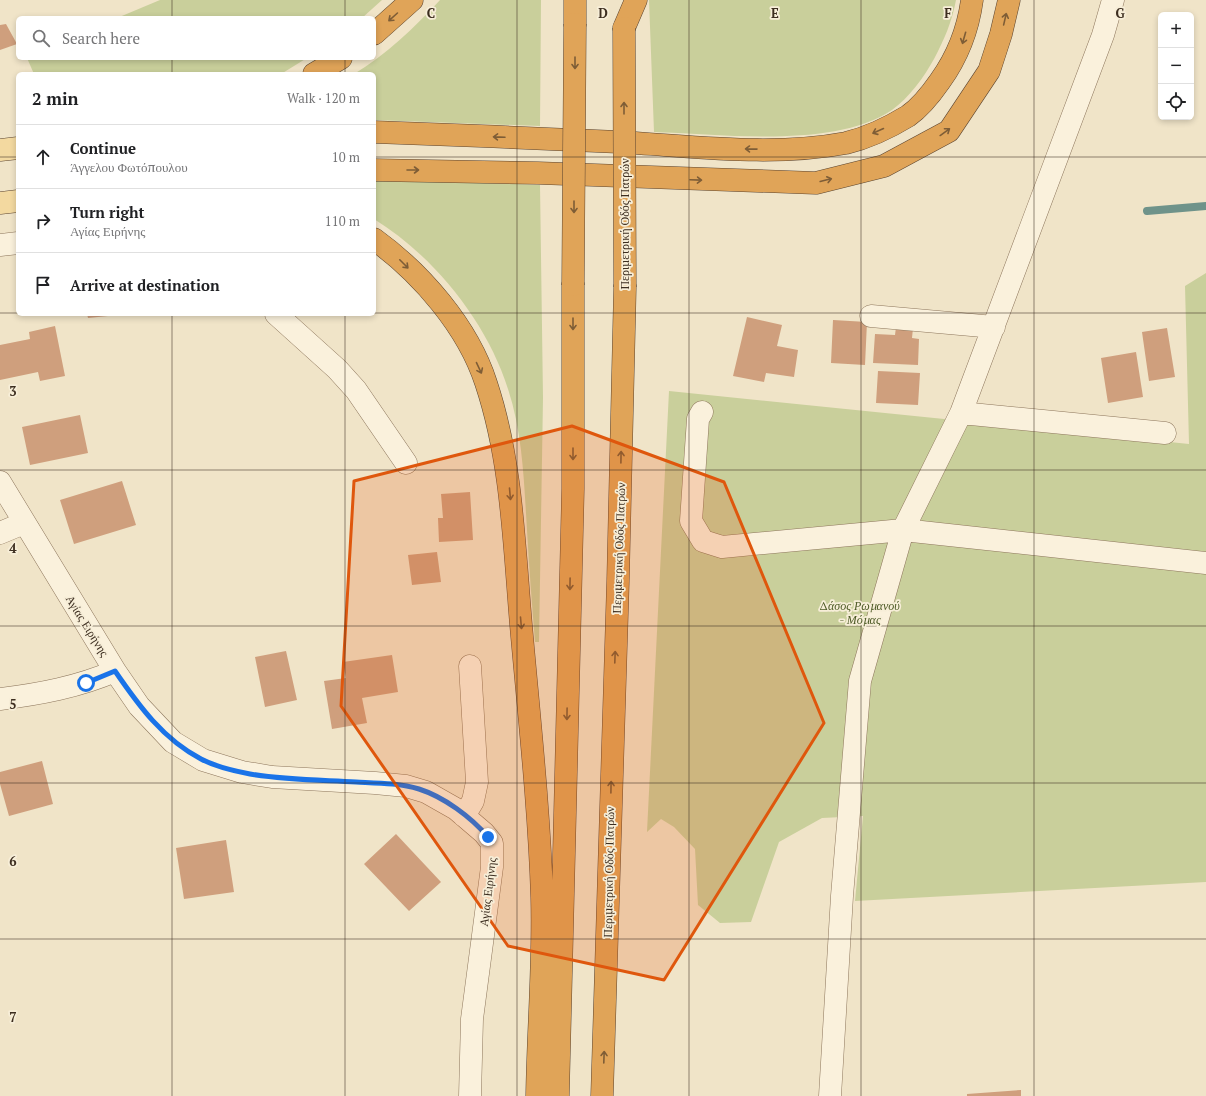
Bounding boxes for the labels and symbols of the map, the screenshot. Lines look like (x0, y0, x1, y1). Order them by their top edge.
text: C (427, 4, 435, 22)
text: D (598, 4, 608, 22)
text: E (771, 4, 779, 22)
text: F (944, 4, 952, 22)
text: G (1115, 4, 1125, 22)
one-way arrow (388, 13, 399, 22)
one-way arrow (1002, 13, 1009, 26)
one-way arrow (960, 31, 967, 44)
one-way arrow (571, 56, 579, 69)
one-way arrow (620, 102, 628, 115)
one-way arrow (873, 127, 885, 135)
one-way arrow (940, 128, 951, 136)
one-way arrow (493, 133, 506, 140)
one-way arrow (745, 145, 758, 153)
street label: Περιμετρική Οδός Πατρών (617, 158, 632, 290)
one-way arrow (406, 166, 419, 174)
one-way arrow (689, 176, 702, 183)
one-way arrow (819, 176, 832, 184)
one-way arrow (570, 200, 578, 213)
one-way arrow (399, 259, 409, 269)
one-way arrow (569, 317, 577, 330)
one-way arrow (476, 362, 483, 374)
text: 3 (9, 382, 17, 400)
one-way arrow (569, 447, 577, 460)
one-way arrow (617, 451, 625, 464)
street label: Περιμετρική Οδός Πατρών (609, 482, 628, 614)
one-way arrow (507, 487, 514, 500)
text: 4 (9, 539, 17, 557)
one-way arrow (566, 577, 574, 590)
street label: Αγίας Ειρήνης (63, 592, 112, 659)
park label: Δάσος Ρωμανού - Μόμας (819, 598, 900, 627)
one-way arrow (517, 616, 525, 629)
one-way arrow (612, 651, 619, 664)
route start (77, 674, 95, 692)
text: 5 (9, 695, 17, 713)
one-way arrow (563, 707, 571, 720)
one-way arrow (607, 781, 615, 794)
street label: Περιμετρική Οδός Πατρών (600, 806, 617, 938)
route end (479, 828, 497, 846)
text: 6 (9, 852, 17, 870)
street label: Αγίας Ειρήνης (476, 856, 499, 927)
text: 7 (9, 1008, 17, 1026)
one-way arrow (600, 1051, 607, 1064)

